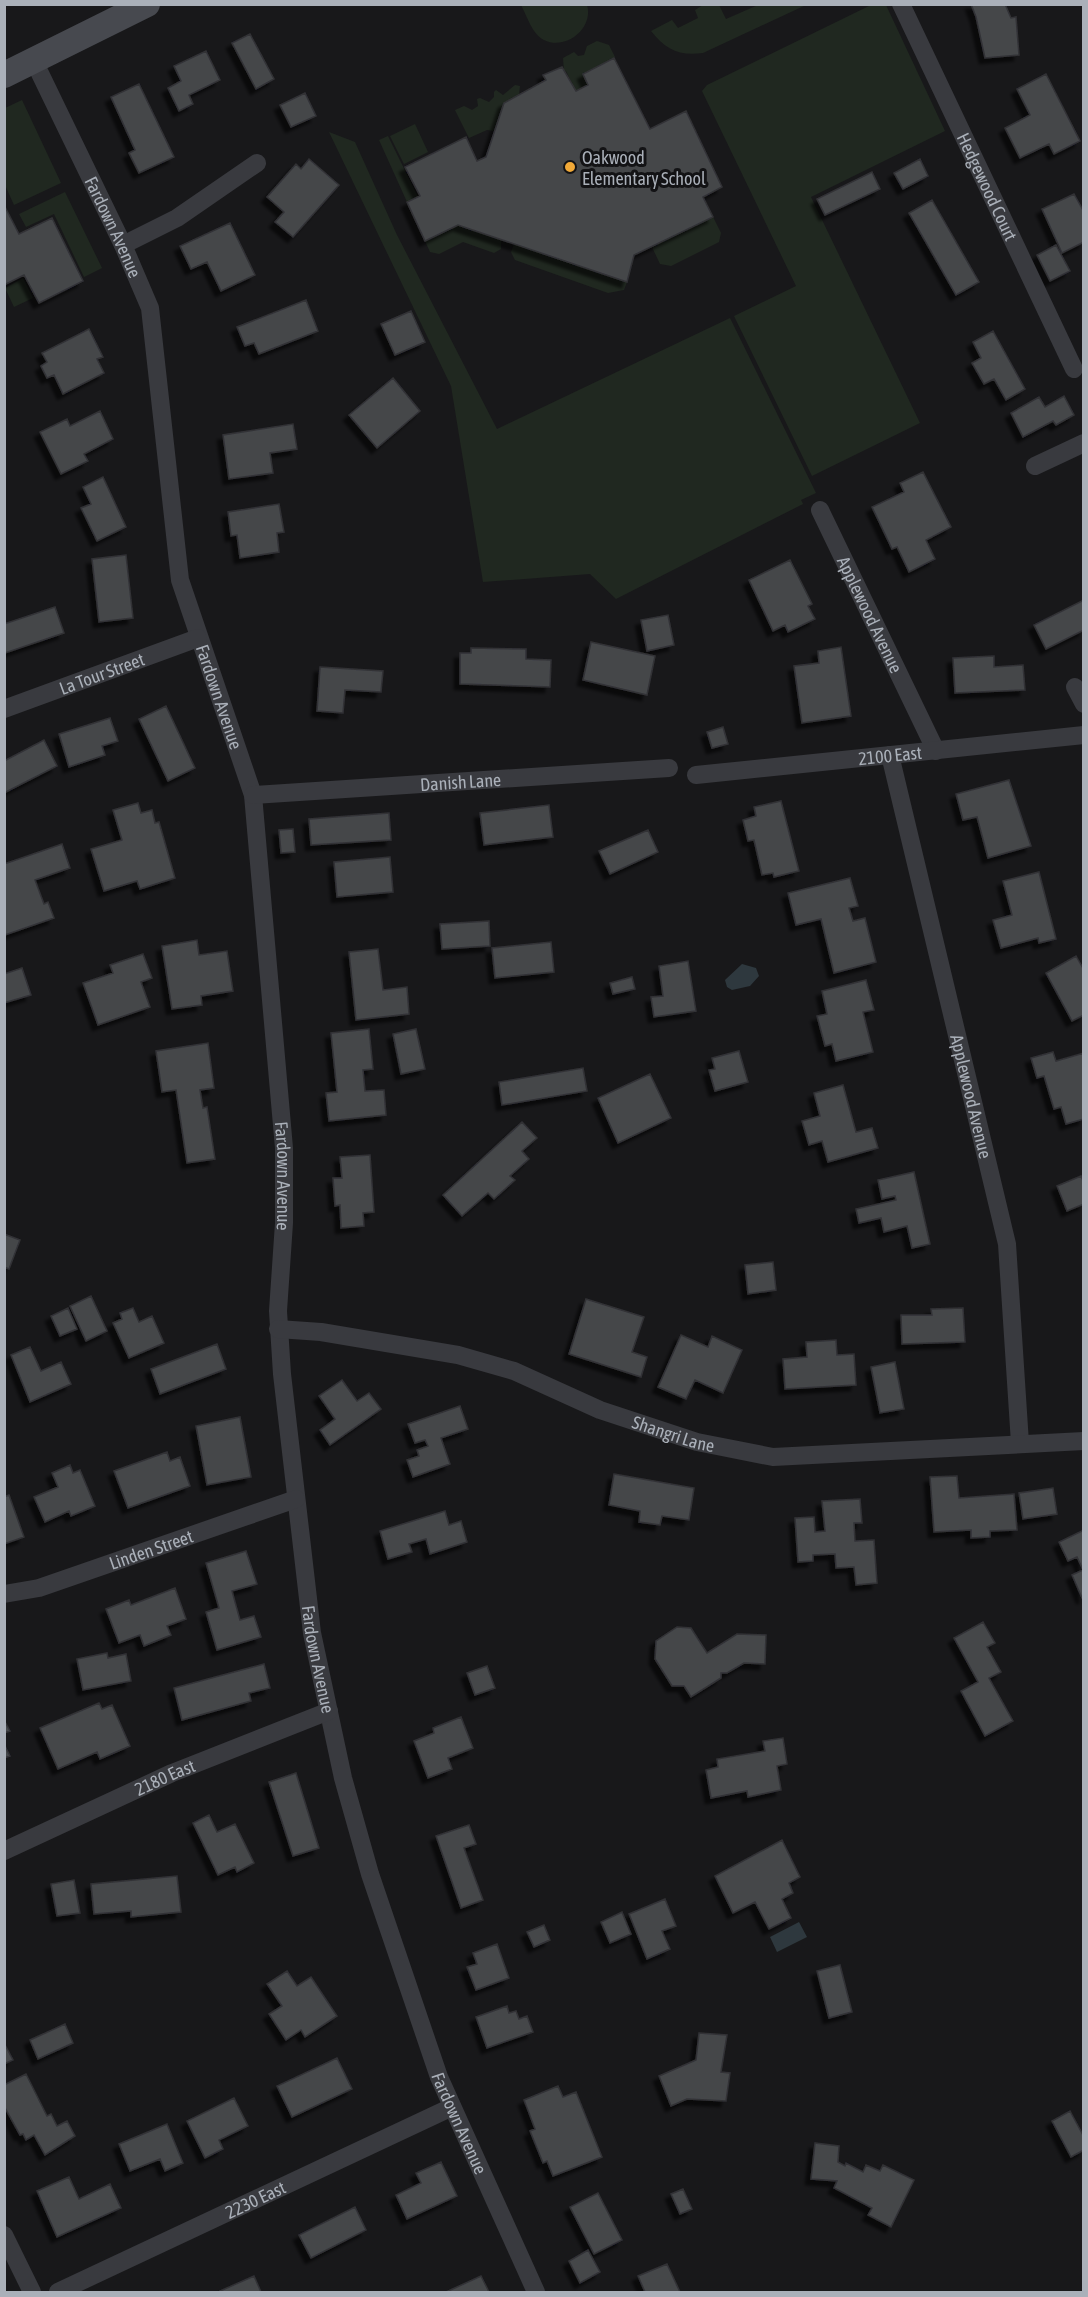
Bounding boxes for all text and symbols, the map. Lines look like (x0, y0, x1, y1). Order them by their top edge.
street label: Hedgewood Court (953, 129, 1022, 244)
place label: Oakwood Elementary School (582, 147, 706, 189)
marker: Oakwood Elementary School (563, 160, 577, 174)
street label: Fardown Avenue (81, 173, 146, 281)
street label: Applewood Avenue (833, 553, 907, 676)
street label: Fardown Avenue (192, 642, 247, 752)
street label: La Tour Street (56, 648, 147, 698)
street label: 2100 East (857, 741, 923, 769)
street label: Danish Lane (419, 768, 502, 795)
street label: Applewood Avenue (947, 1032, 997, 1161)
street label: Fardown Avenue (271, 1121, 295, 1231)
street label: Shangri Lane (630, 1411, 717, 1456)
street label: Linden Street (106, 1525, 196, 1573)
street label: Fardown Avenue (298, 1604, 339, 1715)
street label: 2180 East (131, 1755, 198, 1799)
street label: Fardown Avenue (428, 2070, 492, 2177)
street label: 2230 East (222, 2176, 289, 2222)

